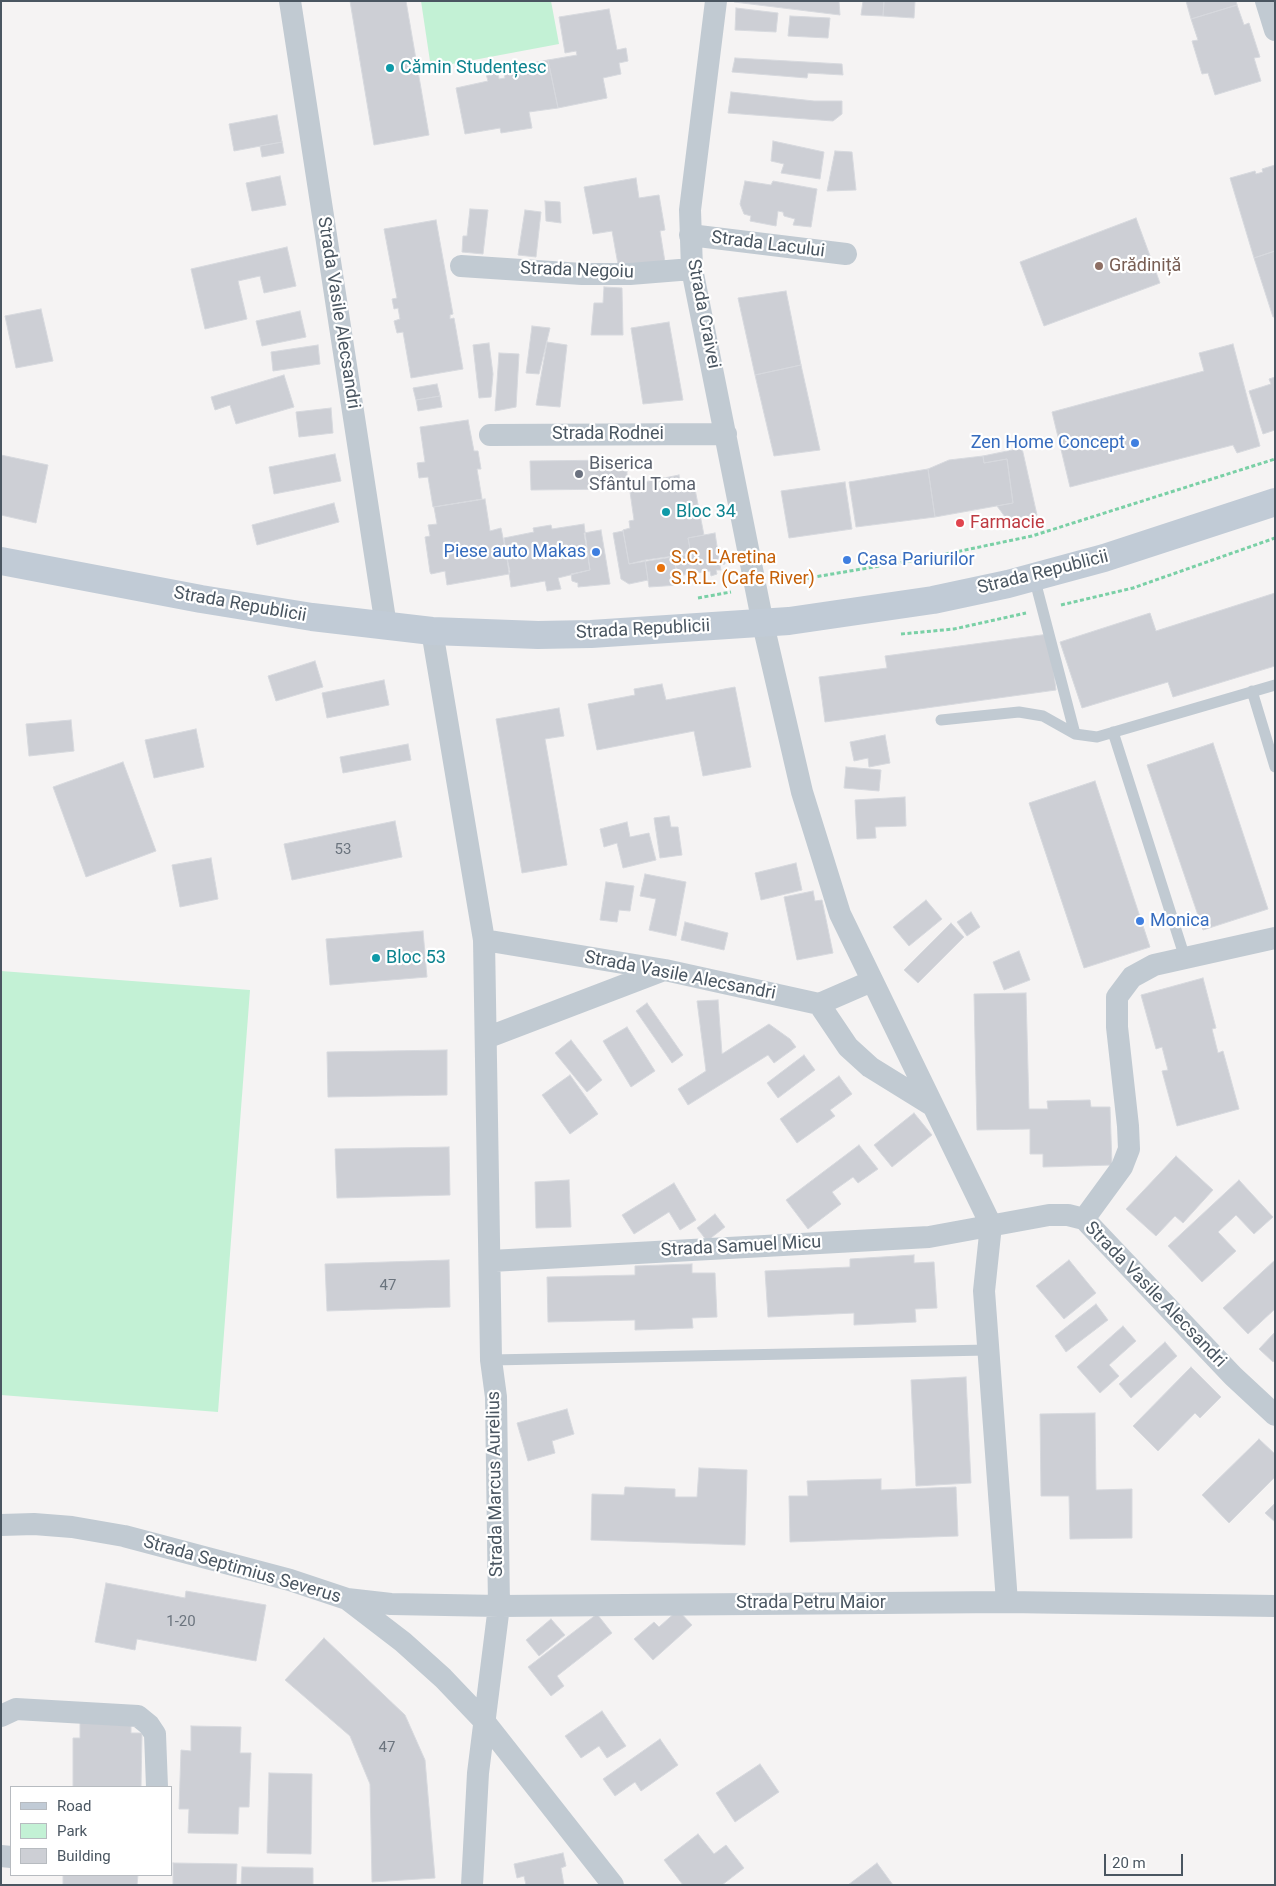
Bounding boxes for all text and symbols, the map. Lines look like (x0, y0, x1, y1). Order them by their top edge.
place label: Cămin Studențesc (400, 57, 546, 79)
marker: Cămin Studențesc (384, 62, 396, 74)
street label: Strada Vasile Alecsandri (312, 215, 364, 411)
street label: Strada Lacului (710, 227, 826, 263)
place label: Grădiniță (1109, 255, 1181, 277)
street label: Strada Negoiu (520, 258, 634, 284)
street label: Strada Craivei (682, 258, 724, 370)
marker: Grădiniță (1093, 260, 1105, 272)
street label: Strada Rodnei (552, 423, 664, 445)
place label: Zen Home Concept (971, 432, 1125, 454)
marker: Zen Home Concept (1129, 437, 1141, 449)
place label: Biserica Sfântul Toma (589, 453, 696, 496)
marker: Biserica Sfântul Toma (573, 468, 585, 480)
place label: Bloc 34 (676, 501, 736, 523)
marker: Bloc 34 (660, 506, 672, 518)
place label: Farmacie (970, 512, 1044, 534)
marker: Farmacie (954, 517, 966, 529)
place label: Piese auto Makas (444, 541, 586, 563)
marker: Piese auto Makas (590, 546, 602, 558)
street label: Strada Republicii (975, 546, 1111, 600)
place label: S.C. L'Aretina S.R.L. (Cafe River) (671, 547, 815, 590)
place label: Casa Pariurilor (857, 549, 975, 571)
marker: Casa Pariurilor (841, 554, 853, 566)
marker: S.C. L'Aretina S.R.L. (Cafe River) (655, 562, 667, 574)
street label: Strada Republicii (172, 583, 308, 627)
street label: Strada Republicii (575, 616, 711, 644)
house number: 53 (335, 841, 351, 859)
place label: Monica (1150, 910, 1210, 932)
marker: Monica (1134, 915, 1146, 927)
place label: Bloc 53 (386, 947, 446, 969)
street label: Strada Vasile Alecsandri (583, 947, 777, 1005)
marker: Bloc 53 (370, 952, 382, 964)
street label: Strada Vasile Alecsandri (1080, 1218, 1230, 1372)
street label: Strada Samuel Micu (660, 1232, 822, 1262)
house number: 47 (380, 1277, 396, 1295)
street label: Strada Marcus Aurelius (484, 1391, 508, 1577)
street label: Strada Septimius Severus (141, 1531, 343, 1609)
street label: Strada Petru Maior (736, 1592, 886, 1614)
house number: 1-20 (166, 1613, 196, 1631)
house number: 47 (379, 1739, 395, 1757)
legend (10, 1786, 172, 1876)
text: Road (57, 1797, 91, 1815)
text: Park (57, 1822, 87, 1840)
scale bar (1106, 1844, 1185, 1876)
text: Building (57, 1847, 111, 1865)
text: 20 m (1112, 1854, 1146, 1872)

